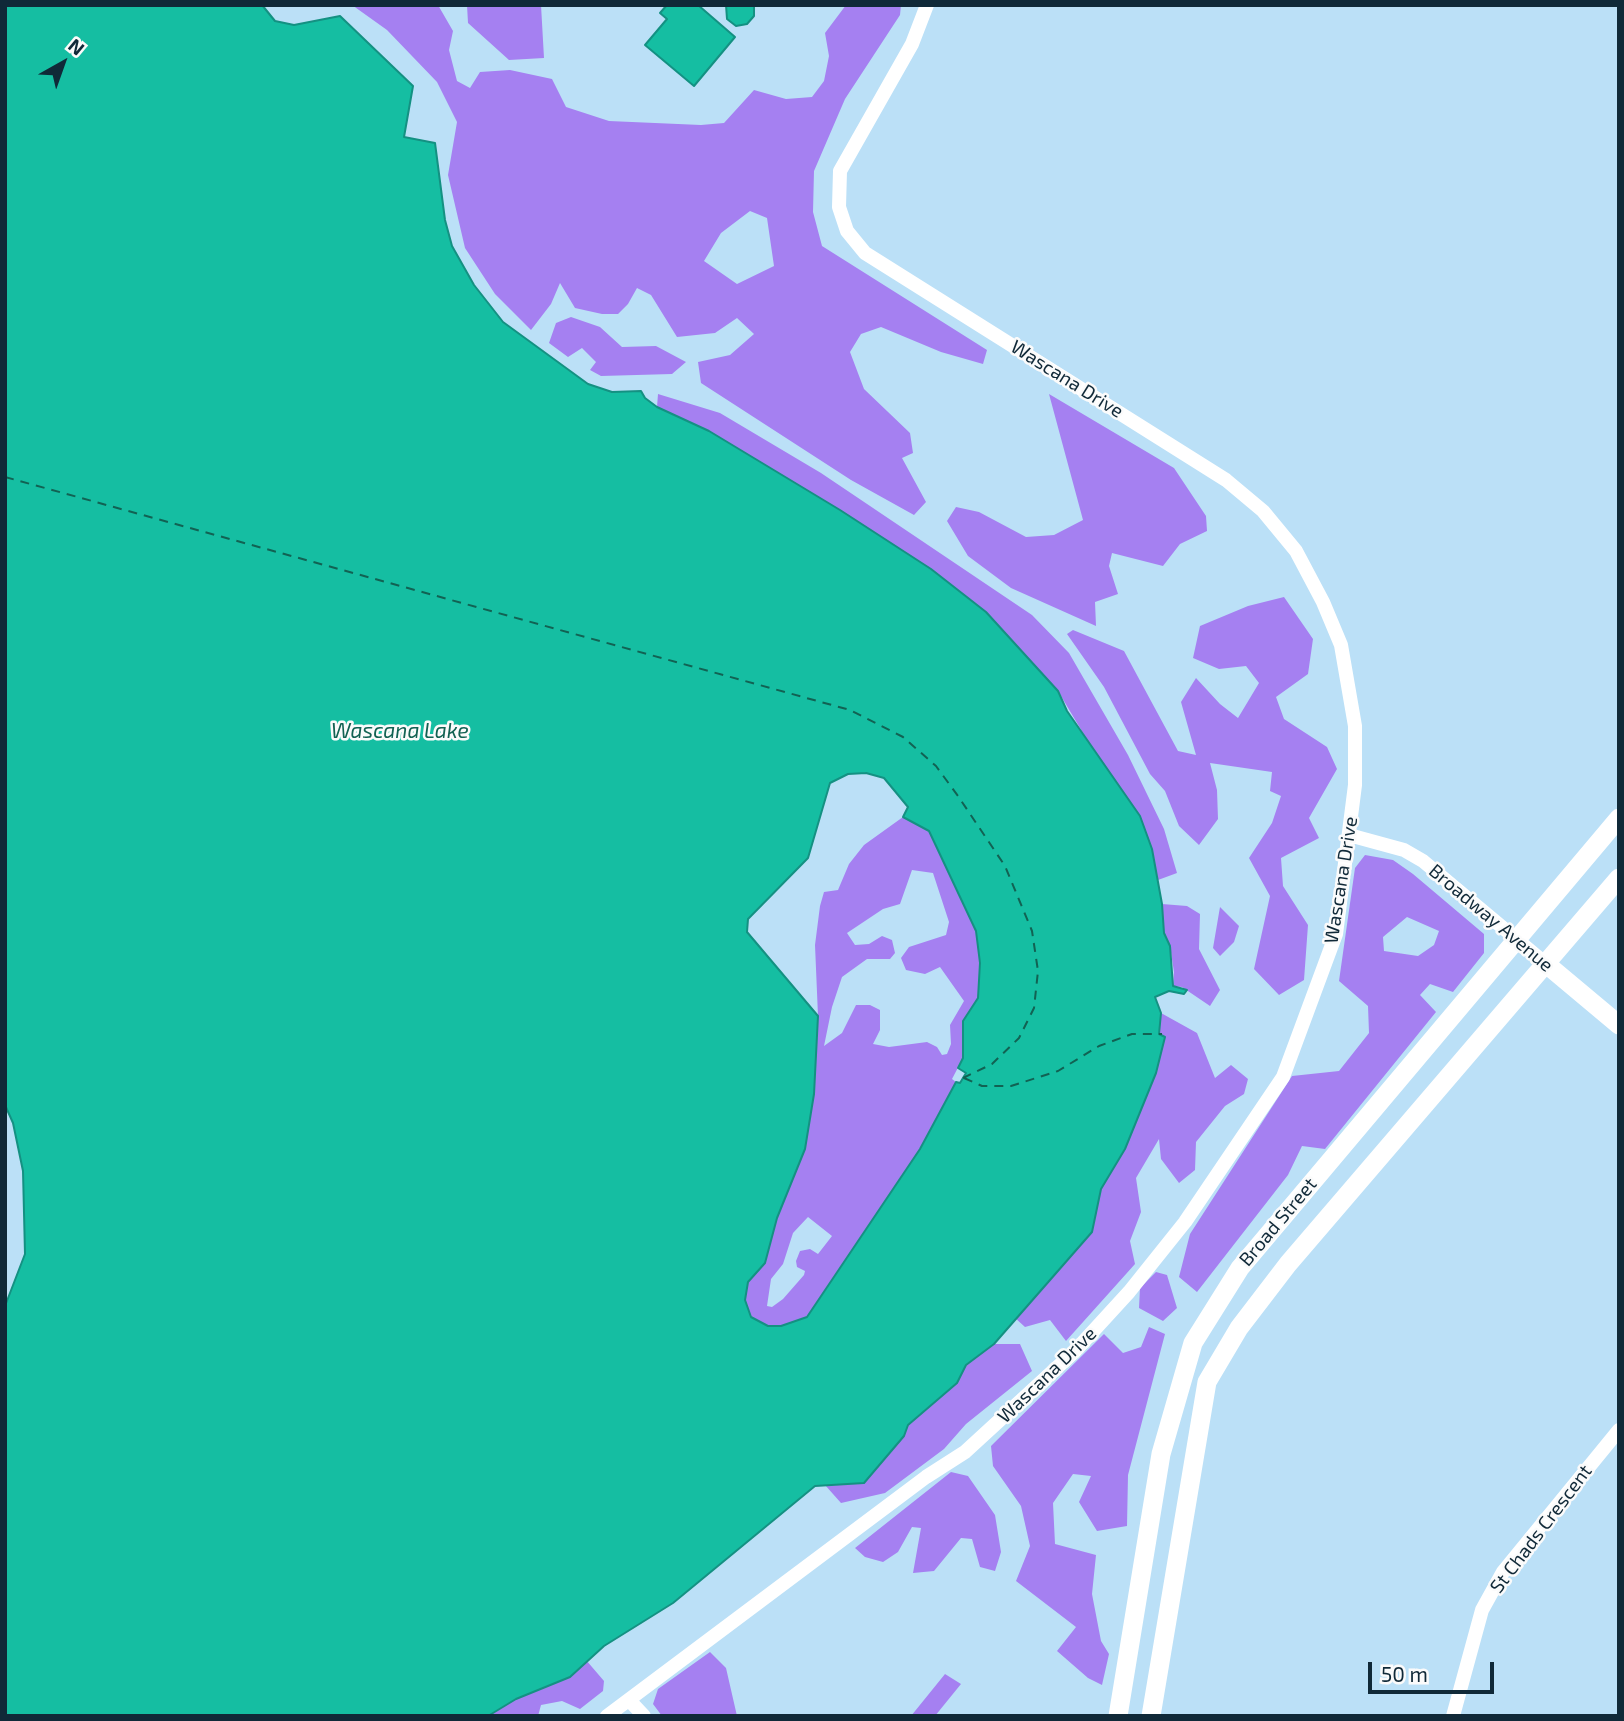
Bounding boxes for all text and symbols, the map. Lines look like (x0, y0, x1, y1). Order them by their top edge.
north arrow (28, 28, 98, 98)
text: N (64, 33, 89, 60)
street label: Wascana Drive (1007, 335, 1127, 423)
water label: Wascana Lake (331, 718, 469, 744)
street label: Wascana Drive (1320, 815, 1362, 945)
street label: Broadway Avenue (1424, 859, 1558, 977)
street label: Broad Street (1234, 1173, 1322, 1271)
street label: Wascana Drive (993, 1322, 1101, 1428)
street label: St Chads Crescent (1485, 1460, 1597, 1598)
scale bar (1372, 1648, 1498, 1692)
text: 50 m (1381, 1661, 1428, 1686)

